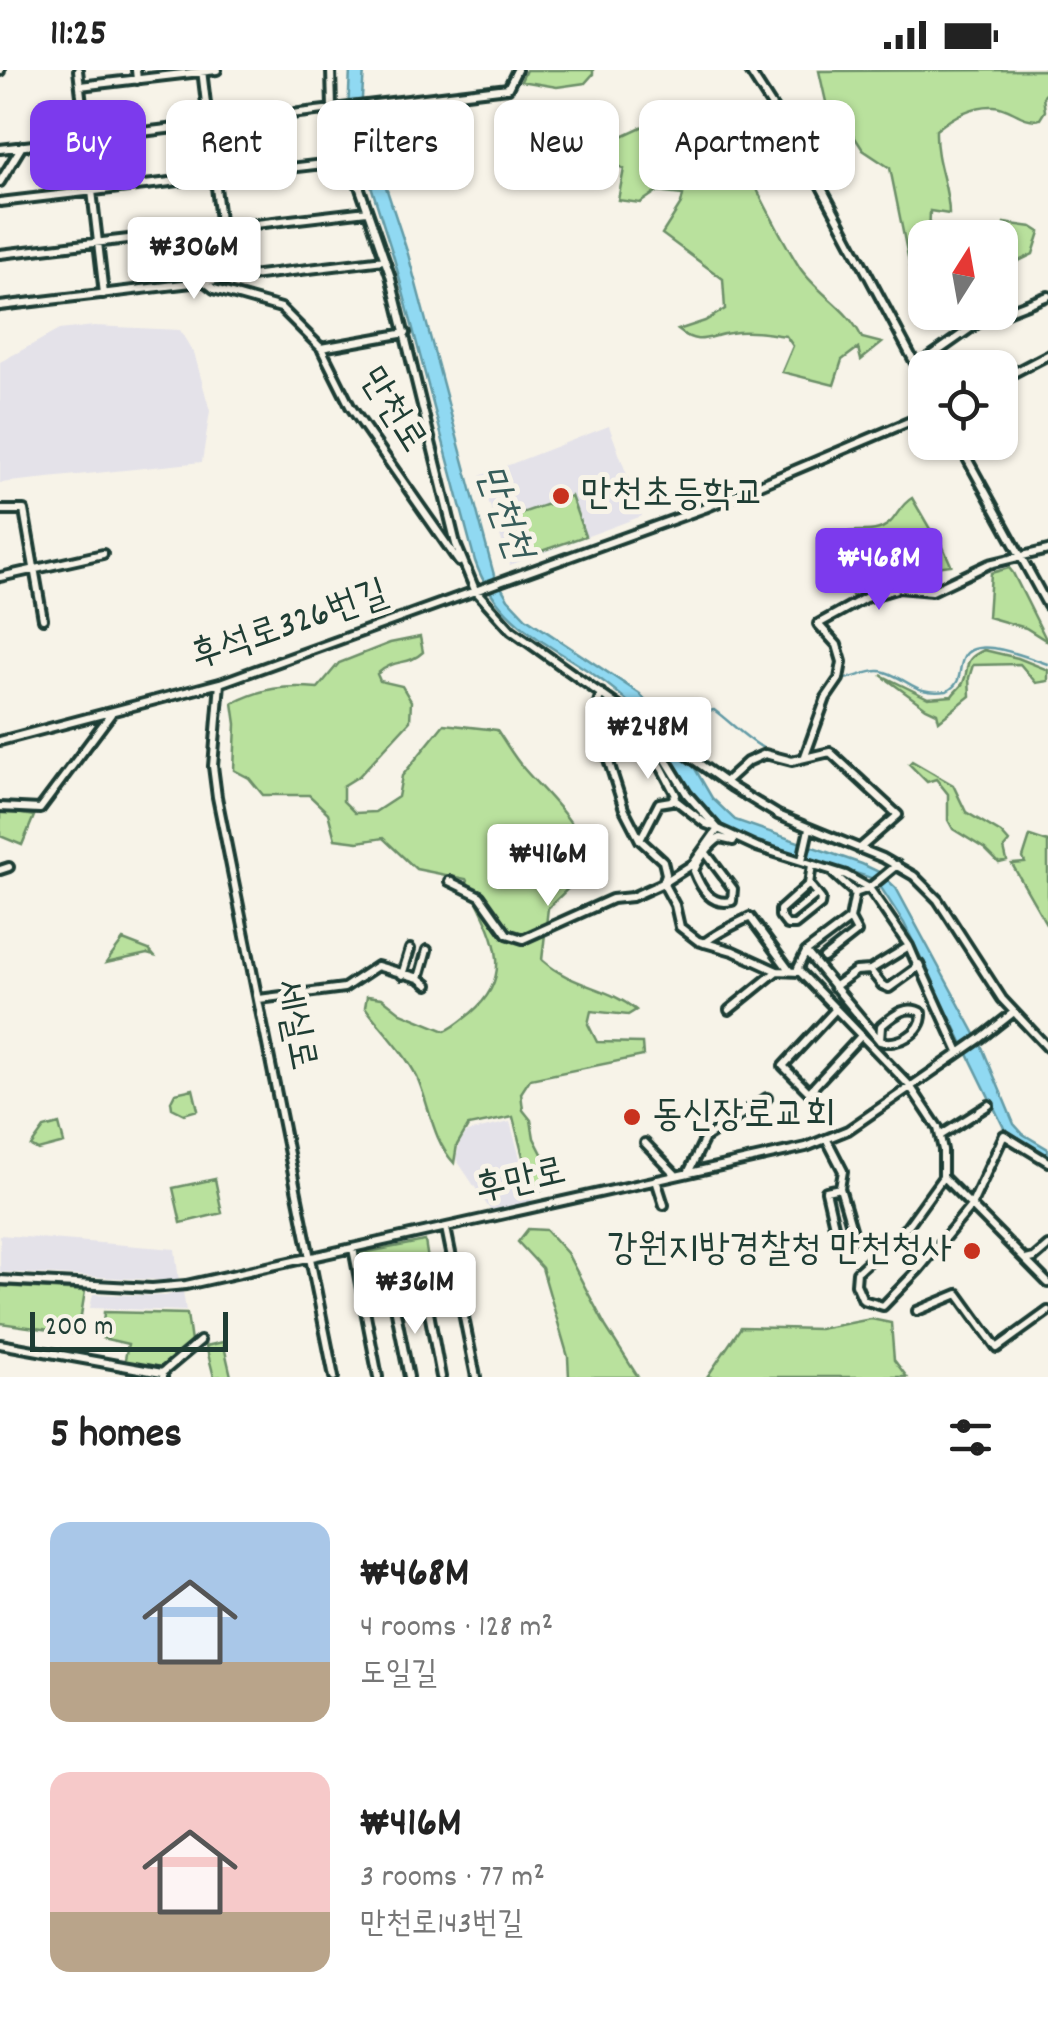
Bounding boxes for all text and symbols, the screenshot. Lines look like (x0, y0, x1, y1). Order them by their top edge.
text: 11:25 (50, 8, 107, 63)
chip: Buy (30, 100, 146, 190)
chip: Rent (166, 100, 297, 190)
chip: Filters (317, 100, 474, 190)
chip: New (494, 100, 619, 190)
chip: Apartment (639, 100, 855, 190)
pin: ₩306M (124, 217, 264, 302)
north arrow (908, 220, 1018, 330)
map controls (908, 220, 1018, 460)
text: ₩306M (150, 226, 238, 272)
button: locate (908, 350, 1018, 460)
street label: 만천로 (343, 358, 439, 464)
water label: 만천천 (458, 458, 546, 572)
place label: 만천초등학교 (581, 469, 764, 524)
marker: 만천초등학교 (550, 485, 572, 507)
pin: ₩468M (809, 528, 949, 613)
text: ₩468M (837, 537, 921, 583)
street label: 후석로326번길 (184, 568, 396, 686)
pin: ₩248M (578, 697, 718, 782)
text: ₩248M (607, 706, 689, 752)
pin: ₩416M (478, 824, 618, 909)
text: ₩416M (509, 833, 587, 879)
street label: 세실로 (257, 975, 329, 1075)
place label: 동신장로교회 (652, 1090, 835, 1145)
marker: 동신장로교회 (621, 1106, 643, 1128)
street label: 후만로 (470, 1146, 572, 1220)
place label: 강원지방경찰청 만천청사 (607, 1224, 952, 1279)
marker: 강원지방경찰청 만천청사 (961, 1240, 983, 1262)
pin: ₩361M (345, 1252, 485, 1337)
text: ₩361M (376, 1261, 454, 1307)
scale bar (30, 1307, 228, 1352)
text: 200 m (45, 1309, 113, 1349)
text: 5 homes (50, 1407, 182, 1467)
icon: filters (943, 1410, 998, 1465)
text: ₩468M (360, 1546, 469, 1606)
icon: home (130, 1562, 250, 1682)
text: 4 rooms · 128 m² (360, 1606, 553, 1652)
text: 도일길 (360, 1653, 437, 1699)
text: ₩416M (360, 1796, 462, 1856)
icon: home (130, 1812, 250, 1932)
text: 3 rooms · 77 m² (360, 1856, 545, 1902)
text: 만천로143번길 (360, 1903, 523, 1949)

